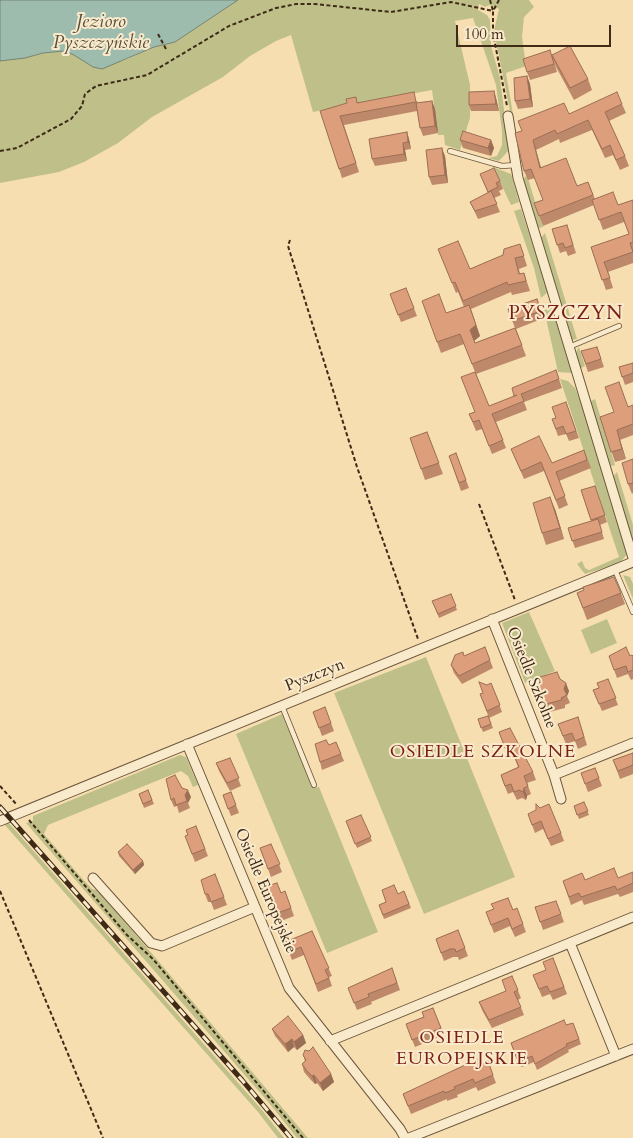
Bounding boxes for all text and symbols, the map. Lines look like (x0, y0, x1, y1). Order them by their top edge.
water label: Jezioro Pyszczyńskie (53, 12, 149, 54)
scale bar (458, 15, 613, 47)
text: 100 m (464, 24, 504, 44)
district label: PYSZCZYN (508, 304, 624, 326)
street label: Osiedle Szkolne (502, 624, 560, 732)
street label: Pyszczyn (282, 655, 348, 697)
district label: OSIEDLE SZKOLNE (388, 742, 578, 764)
street label: Osiedle Europejskie (230, 825, 300, 957)
district label: OSIEDLE EUROPEJSKIE (394, 1028, 530, 1070)

